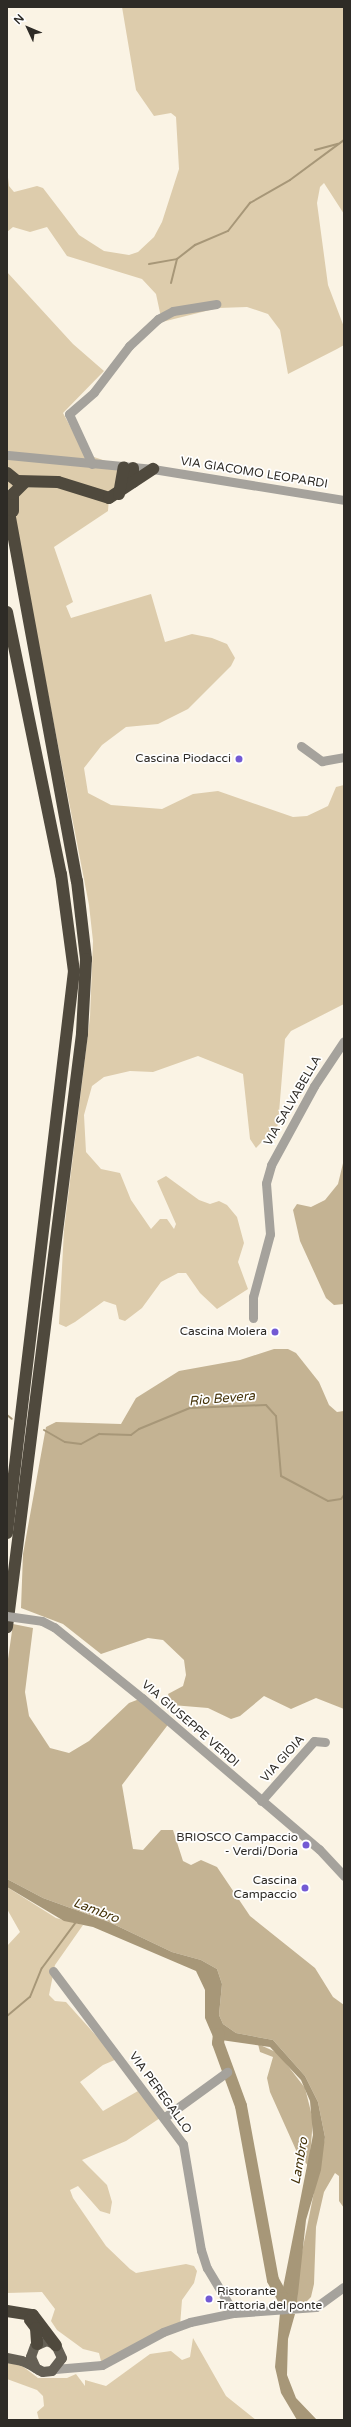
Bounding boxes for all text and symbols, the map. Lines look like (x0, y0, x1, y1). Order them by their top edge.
north arrow (8, 8, 48, 48)
text: N (11, 12, 27, 27)
street label: VIA GIACOMO LEOPARDI (179, 454, 329, 492)
place label: Cascina Piodacci (135, 752, 231, 766)
marker: Cascina Piodacci (234, 754, 244, 764)
street label: VIA SALVABELLA (261, 1053, 325, 1149)
place label: Cascina Molera (180, 1325, 267, 1339)
marker: Cascina Molera (270, 1327, 280, 1337)
water label: Rio Bevera (188, 1388, 256, 1410)
street label: VIA GIUSEPPE VERDI (138, 1678, 242, 1770)
street label: VIA GIOIA (258, 1732, 308, 1786)
place label: BRIOSCO Campaccio - Verdi/Doria (176, 1831, 298, 1859)
marker: BRIOSCO Campaccio - Verdi/Doria (301, 1840, 311, 1850)
place label: Cascina Campaccio (234, 1874, 297, 1902)
marker: Cascina Campaccio (300, 1883, 310, 1893)
water label: Lambro (71, 1895, 121, 1927)
street label: VIA PEREGALLO (126, 2049, 194, 2137)
water label: Lambro (288, 2136, 312, 2186)
place label: Ristorante Trattoria del ponte (217, 2285, 322, 2313)
marker: Ristorante Trattoria del ponte (204, 2294, 214, 2304)

